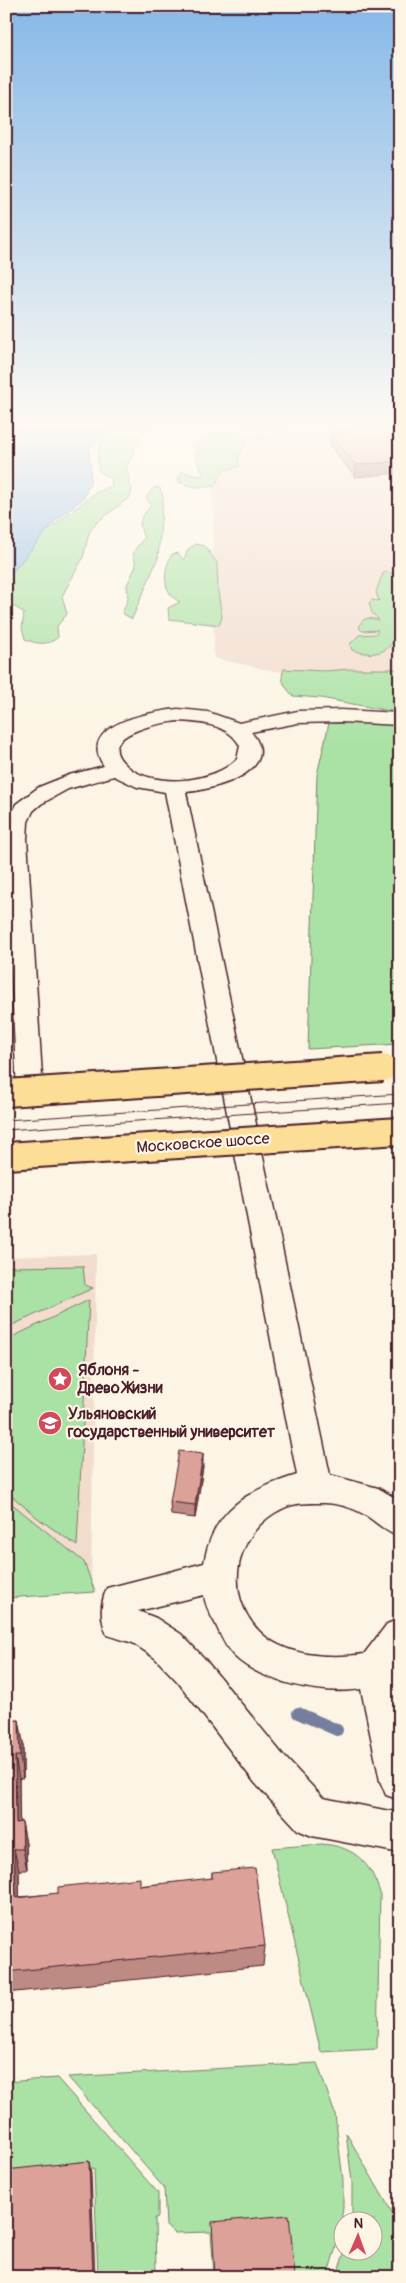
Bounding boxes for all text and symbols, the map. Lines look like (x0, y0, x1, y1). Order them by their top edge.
street label: Московское шоссе (136, 1128, 270, 1158)
place label: Яблоня - Древо Жизни (77, 1360, 163, 1398)
place icon: Яблоня - Древо Жизни (47, 1366, 73, 1392)
place label: Ульяновский государственный университет (67, 1404, 276, 1442)
school or university icon: Ульяновский государственный университет (37, 1410, 63, 1436)
north arrow (334, 2210, 384, 2260)
text: N (353, 2215, 363, 2232)

